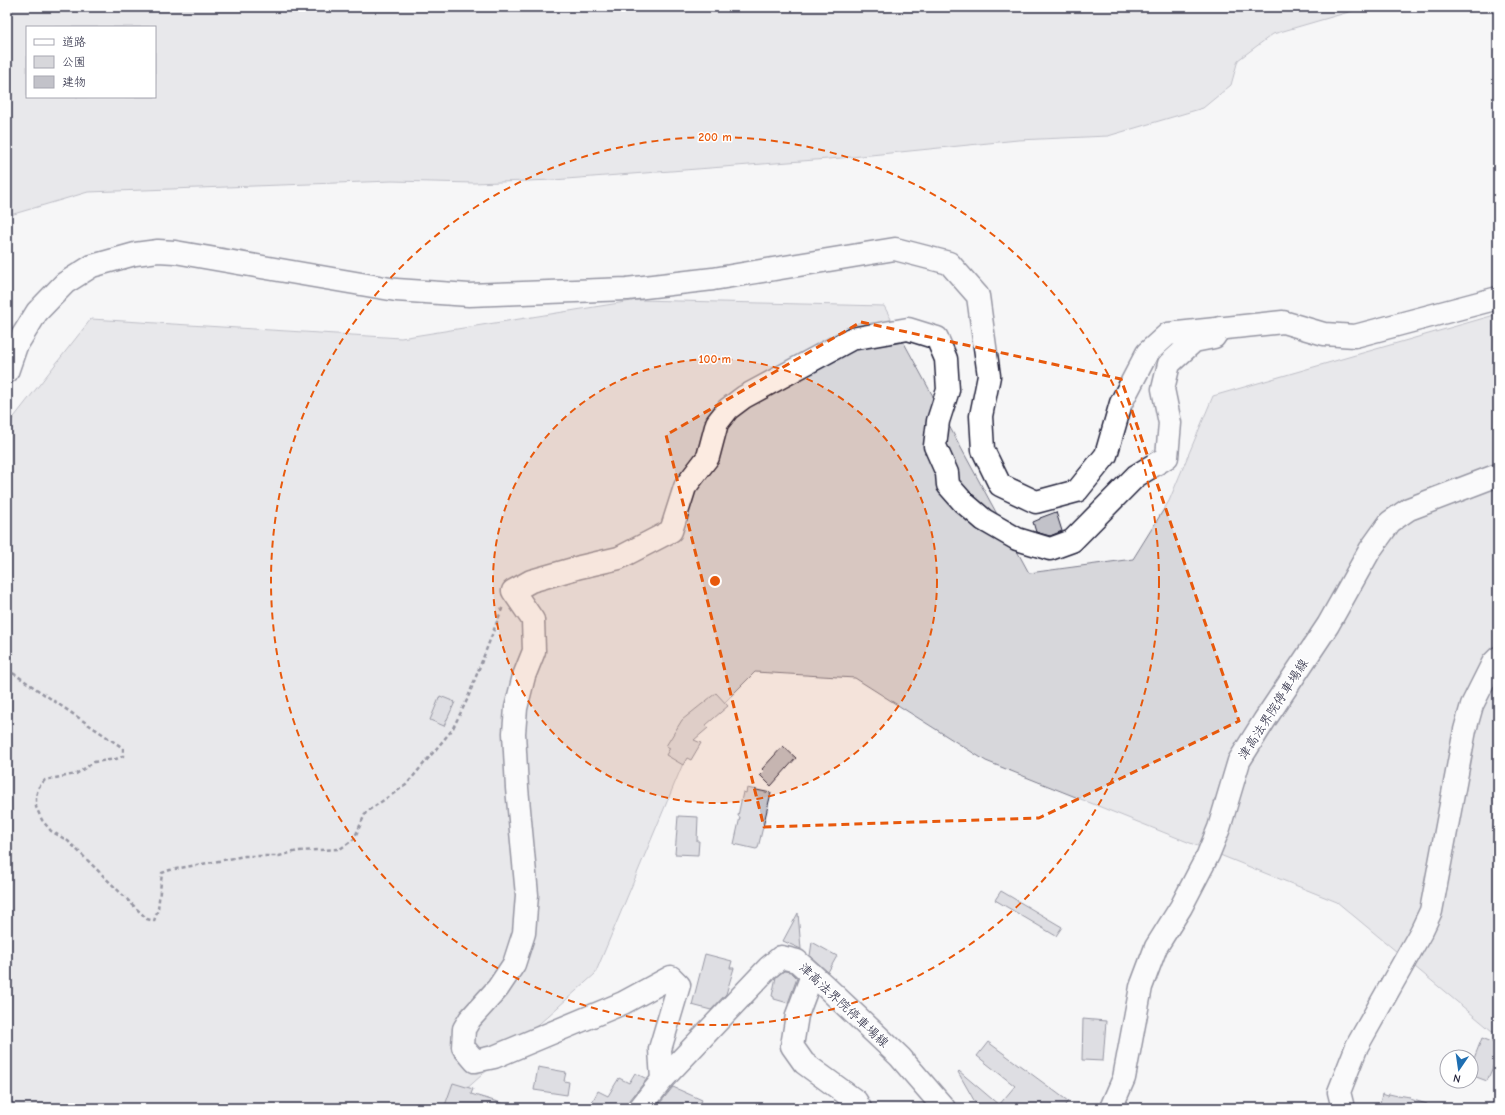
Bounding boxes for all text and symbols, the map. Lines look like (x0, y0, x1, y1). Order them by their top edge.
legend (26, 26, 156, 98)
text: 道路 (62, 35, 86, 49)
text: 公園 (62, 55, 86, 69)
text: 建物 (62, 75, 86, 89)
text: 200 m (698, 130, 732, 144)
text: 100 m (699, 352, 731, 366)
centre of rings (708, 574, 722, 588)
street label: 津高法界院停車場線 (1235, 655, 1312, 762)
street label: 津高法界院停車場線 (796, 960, 893, 1051)
north arrow (1439, 1049, 1479, 1089)
text: N (1452, 1071, 1462, 1085)

